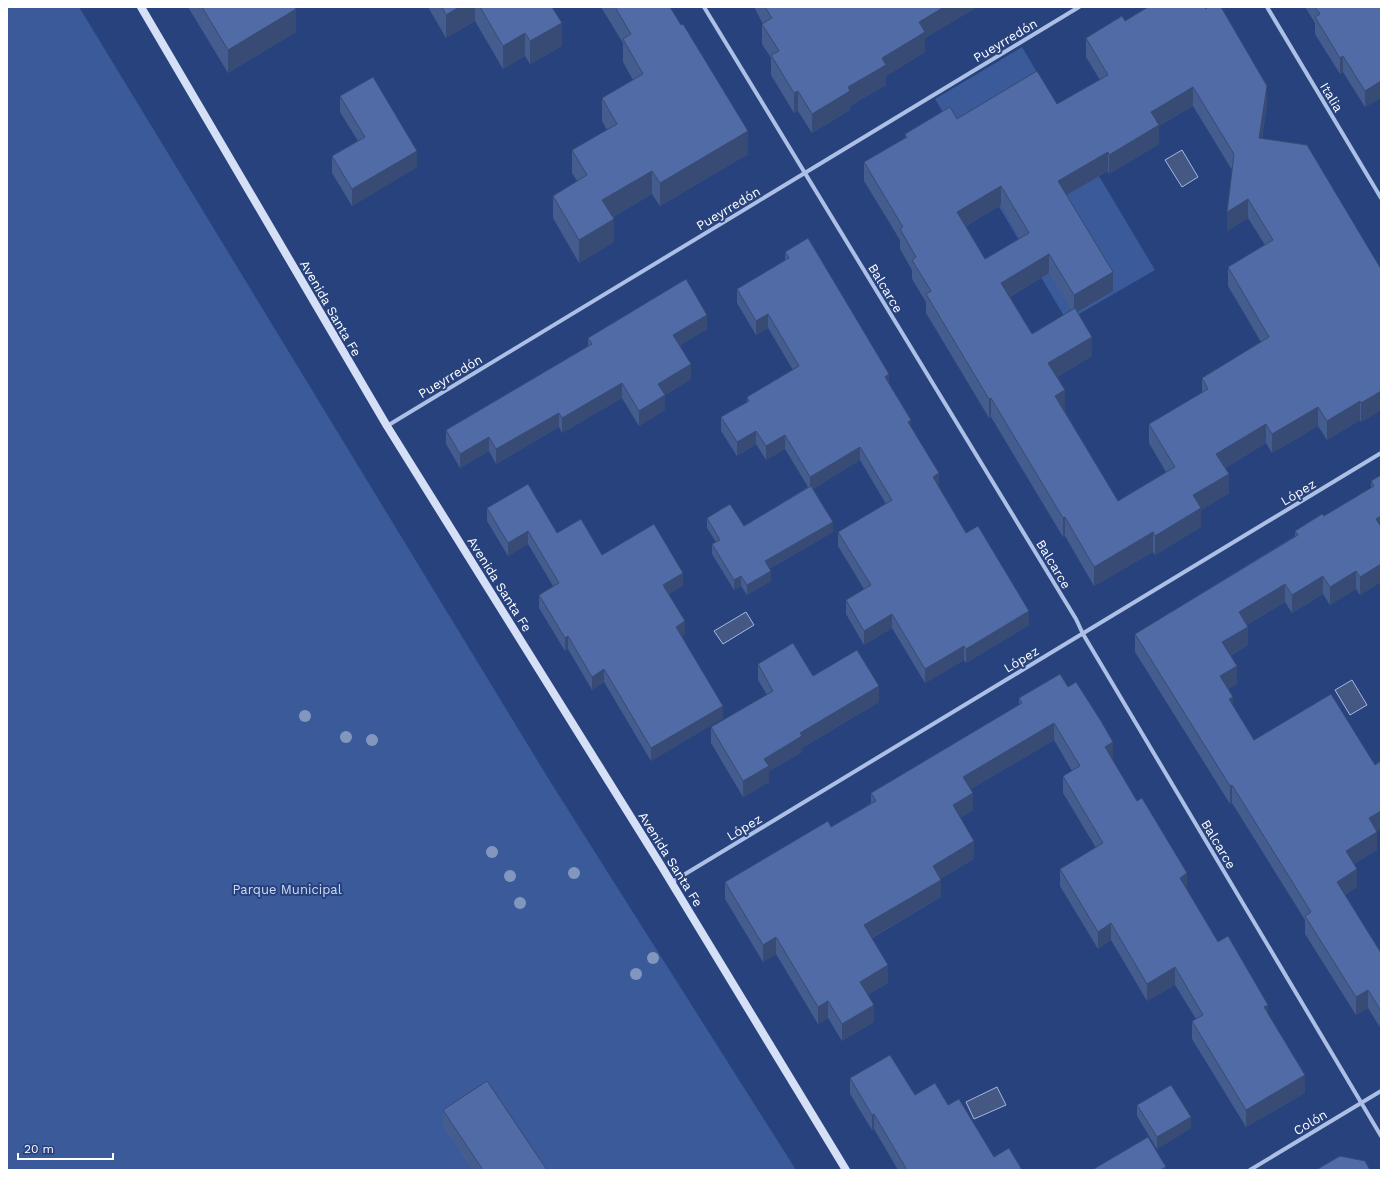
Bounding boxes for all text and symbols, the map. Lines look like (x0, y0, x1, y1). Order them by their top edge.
street label: Pueyrredón (971, 16, 1040, 65)
street label: Italia (1317, 80, 1346, 115)
street label: Pueyrredón (694, 184, 763, 233)
street label: Avenida Santa Fe (297, 257, 364, 359)
street label: Balcarce (865, 261, 906, 315)
street label: Pueyrredón (416, 352, 485, 401)
street label: López (1278, 476, 1318, 509)
street label: Avenida Santa Fe (464, 534, 535, 634)
street label: Balcarce (1033, 537, 1074, 591)
street label: López (1001, 643, 1041, 676)
street label: Avenida Santa Fe (635, 809, 706, 909)
street label: López (724, 811, 764, 844)
street label: Balcarce (1198, 817, 1239, 871)
park label: Parque Municipal (232, 882, 342, 897)
street label: Colón (1291, 1107, 1330, 1138)
scale bar (18, 1135, 113, 1161)
text: 20 m (24, 1142, 54, 1156)

